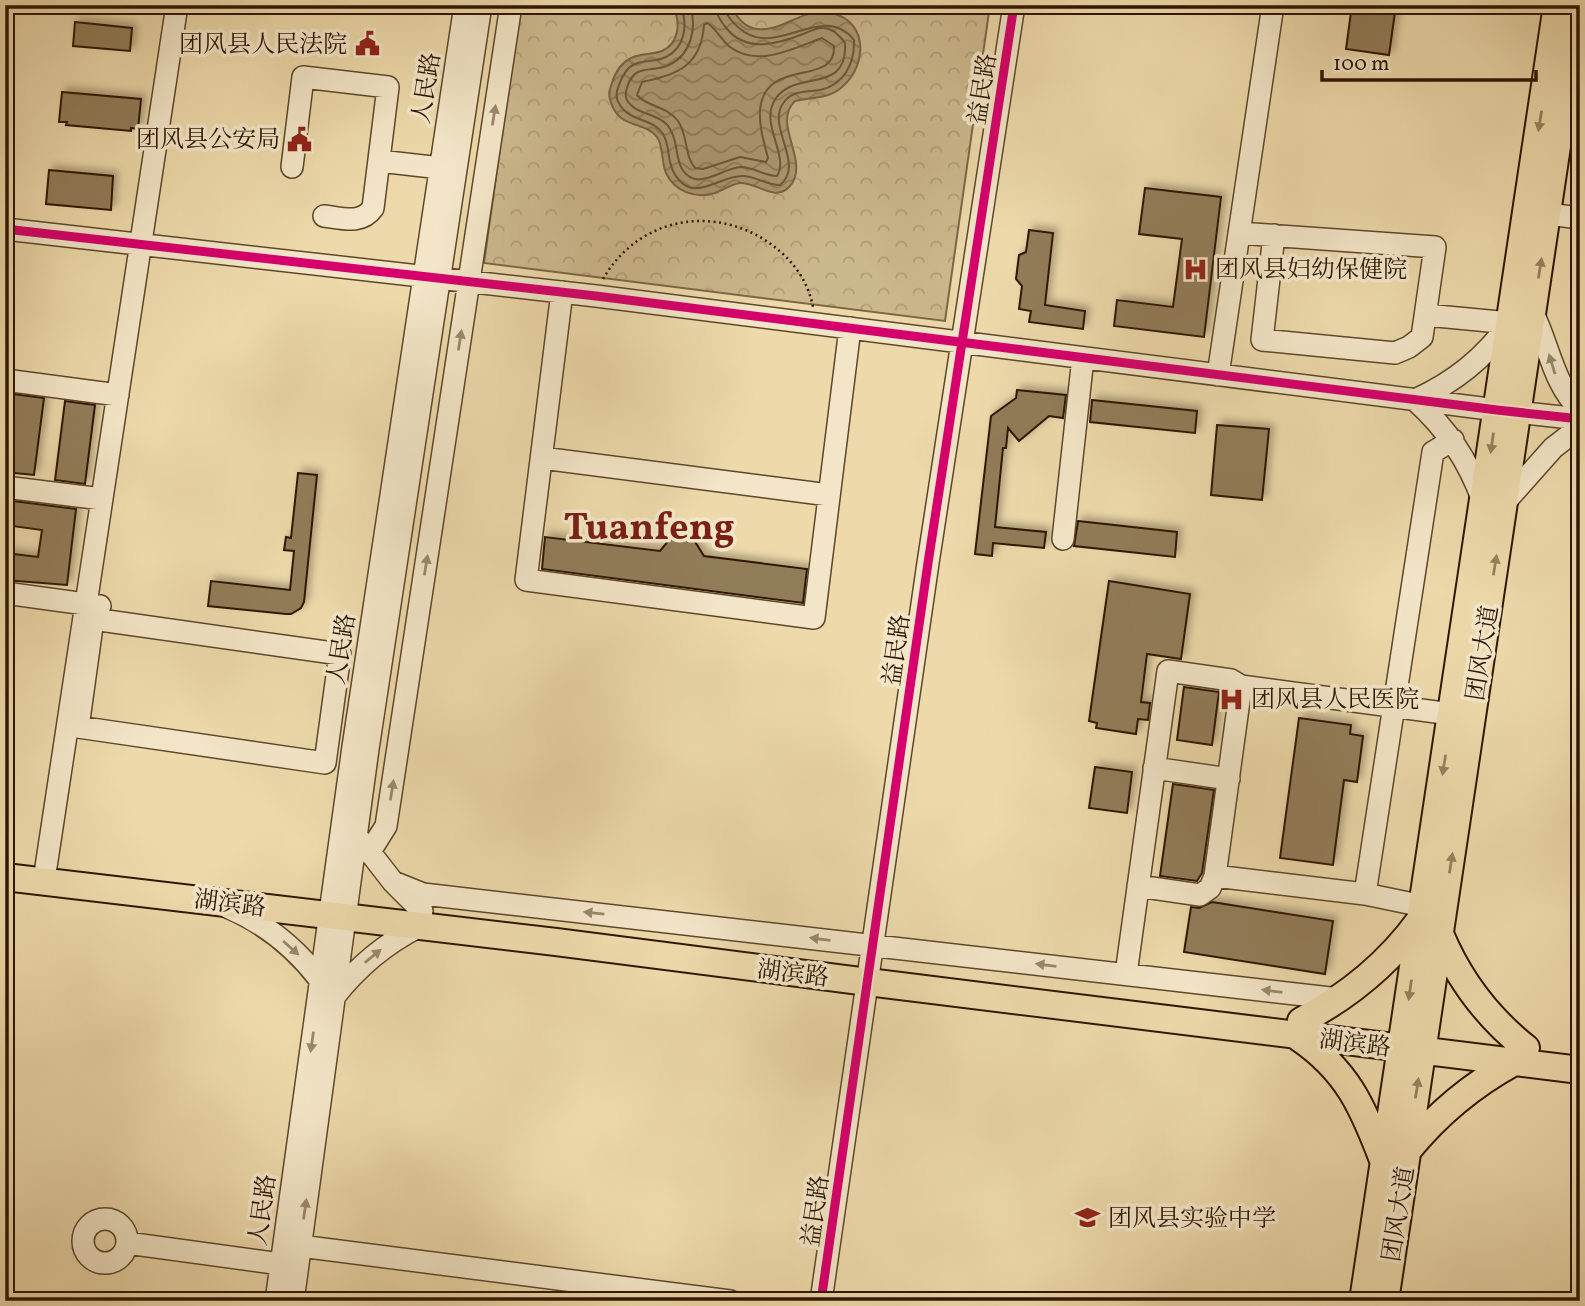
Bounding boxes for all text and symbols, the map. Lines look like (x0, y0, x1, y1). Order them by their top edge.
place label: 团风县人民法院 (179, 29, 347, 63)
public building icon: 团风县人民法院 (353, 30, 381, 58)
scale bar (1322, 38, 1536, 82)
street label: 人民路 (406, 50, 450, 127)
text: 100 m (1333, 50, 1390, 79)
street label: 益民路 (962, 51, 1006, 128)
one-way arrow (489, 104, 500, 126)
one-way arrow (1534, 110, 1545, 132)
place label: 团风县公安局 (136, 124, 280, 158)
public building icon: 团风县公安局 (286, 125, 314, 153)
place label: 团风县妇幼保健院 (1215, 254, 1407, 288)
hospital icon: 团风县妇幼保健院 (1181, 255, 1209, 283)
one-way arrow (1535, 256, 1546, 278)
one-way arrow (455, 329, 466, 351)
one-way arrow (1546, 354, 1556, 375)
one-way arrow (1486, 432, 1497, 454)
district label: Tuanfeng (563, 503, 735, 556)
one-way arrow (421, 554, 432, 576)
one-way arrow (1490, 554, 1501, 576)
street label: 团风大道 (1460, 603, 1508, 703)
street label: 人民路 (321, 611, 365, 688)
street label: 益民路 (876, 612, 920, 688)
place label: 团风县人民医院 (1251, 684, 1419, 718)
hospital icon: 团风县人民医院 (1217, 685, 1245, 713)
one-way arrow (1438, 754, 1449, 776)
one-way arrow (387, 779, 398, 801)
one-way arrow (1445, 852, 1456, 874)
street label: 湖滨路 (192, 884, 268, 926)
one-way arrow (582, 907, 604, 918)
one-way arrow (809, 933, 831, 944)
one-way arrow (282, 939, 299, 955)
one-way arrow (364, 949, 381, 964)
street label: 湖滨路 (755, 954, 831, 996)
one-way arrow (1034, 959, 1056, 970)
one-way arrow (1404, 979, 1415, 1001)
one-way arrow (1260, 986, 1282, 997)
street label: 湖滨路 (1317, 1024, 1393, 1066)
one-way arrow (306, 1031, 317, 1053)
one-way arrow (1412, 1077, 1423, 1099)
street label: 团风大道 (1376, 1164, 1424, 1264)
street label: 人民路 (242, 1172, 286, 1248)
street label: 益民路 (795, 1173, 839, 1249)
one-way arrow (300, 1198, 311, 1220)
place label: 团风县实验中学 (1108, 1203, 1276, 1237)
school or university icon: 团风县实验中学 (1074, 1204, 1102, 1232)

